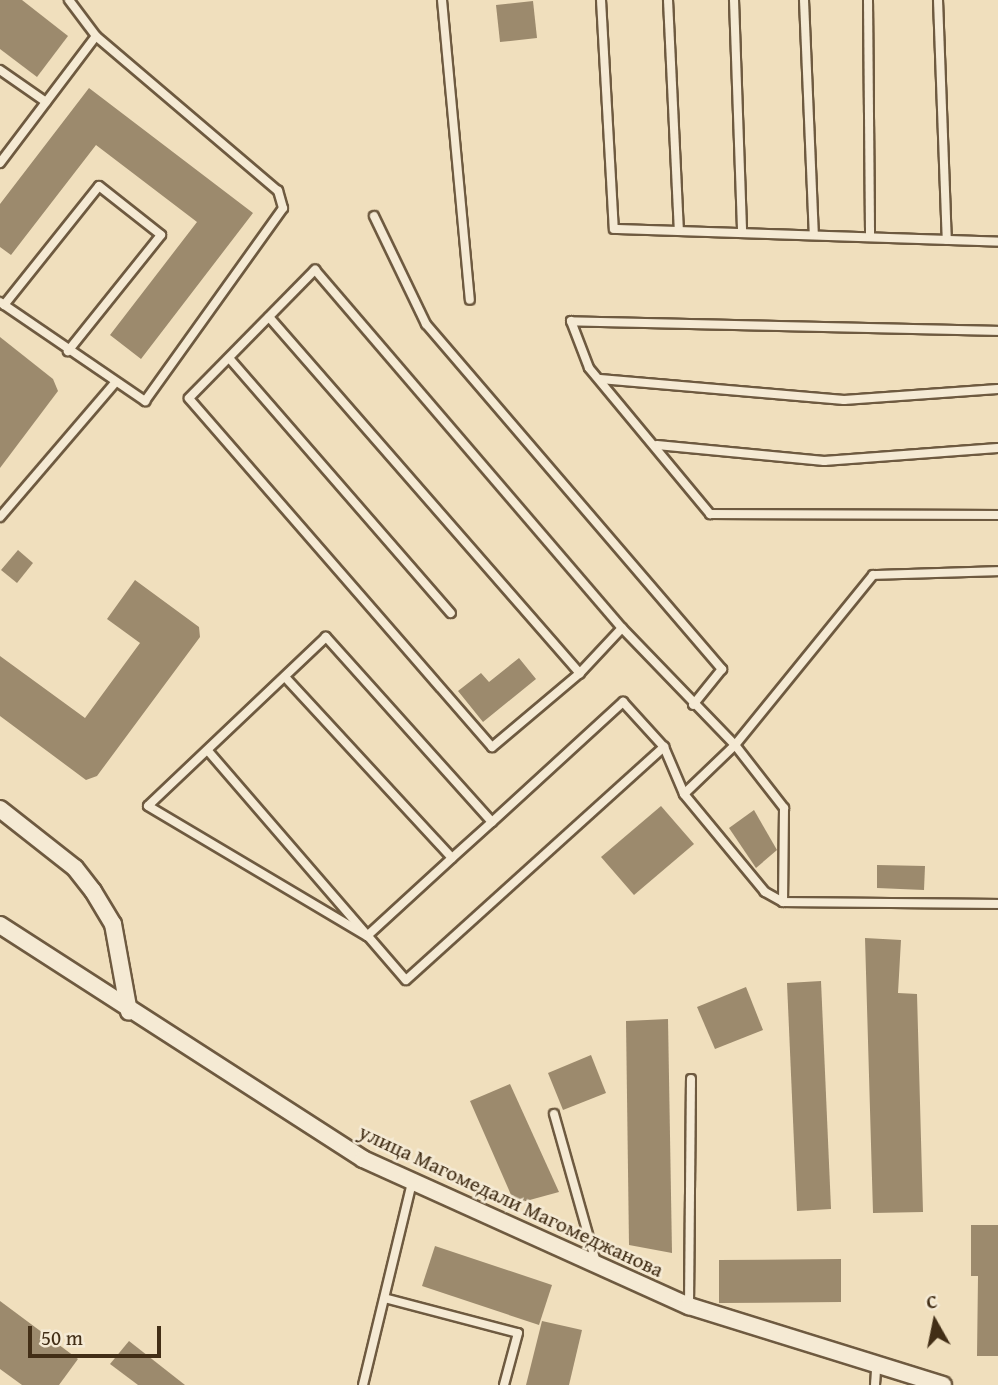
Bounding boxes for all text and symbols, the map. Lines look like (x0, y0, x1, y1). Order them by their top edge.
street label: улица Магомедали Магомеджановa (355, 1119, 667, 1283)
north arrow (900, 1287, 970, 1357)
text: С (924, 1287, 939, 1316)
scale bar (32, 1312, 164, 1356)
text: 50 m (41, 1322, 83, 1353)

